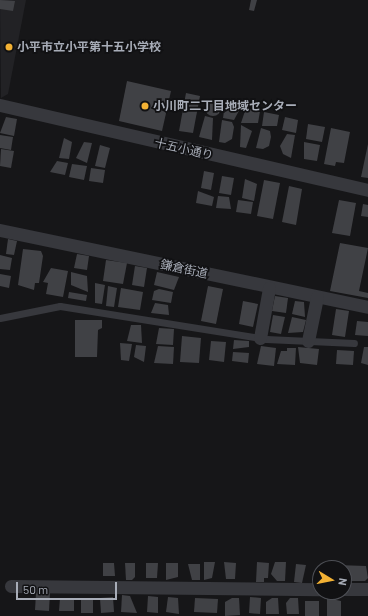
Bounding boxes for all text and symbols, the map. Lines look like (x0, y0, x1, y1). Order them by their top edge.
place label: 小平市立小平第十五小学校 (17, 40, 161, 54)
marker: 小平市立小平第十五小学校 (4, 42, 14, 52)
place label: 小川町二丁目地域センター (153, 99, 297, 113)
marker: 小川町二丁目地域センター (140, 101, 150, 111)
street label: 十五小通り (153, 135, 215, 163)
street label: 鎌倉街道 (159, 257, 209, 281)
north arrow (312, 560, 352, 600)
scale bar (18, 574, 119, 600)
text: N (336, 577, 350, 587)
text: 50 m (23, 582, 48, 596)

